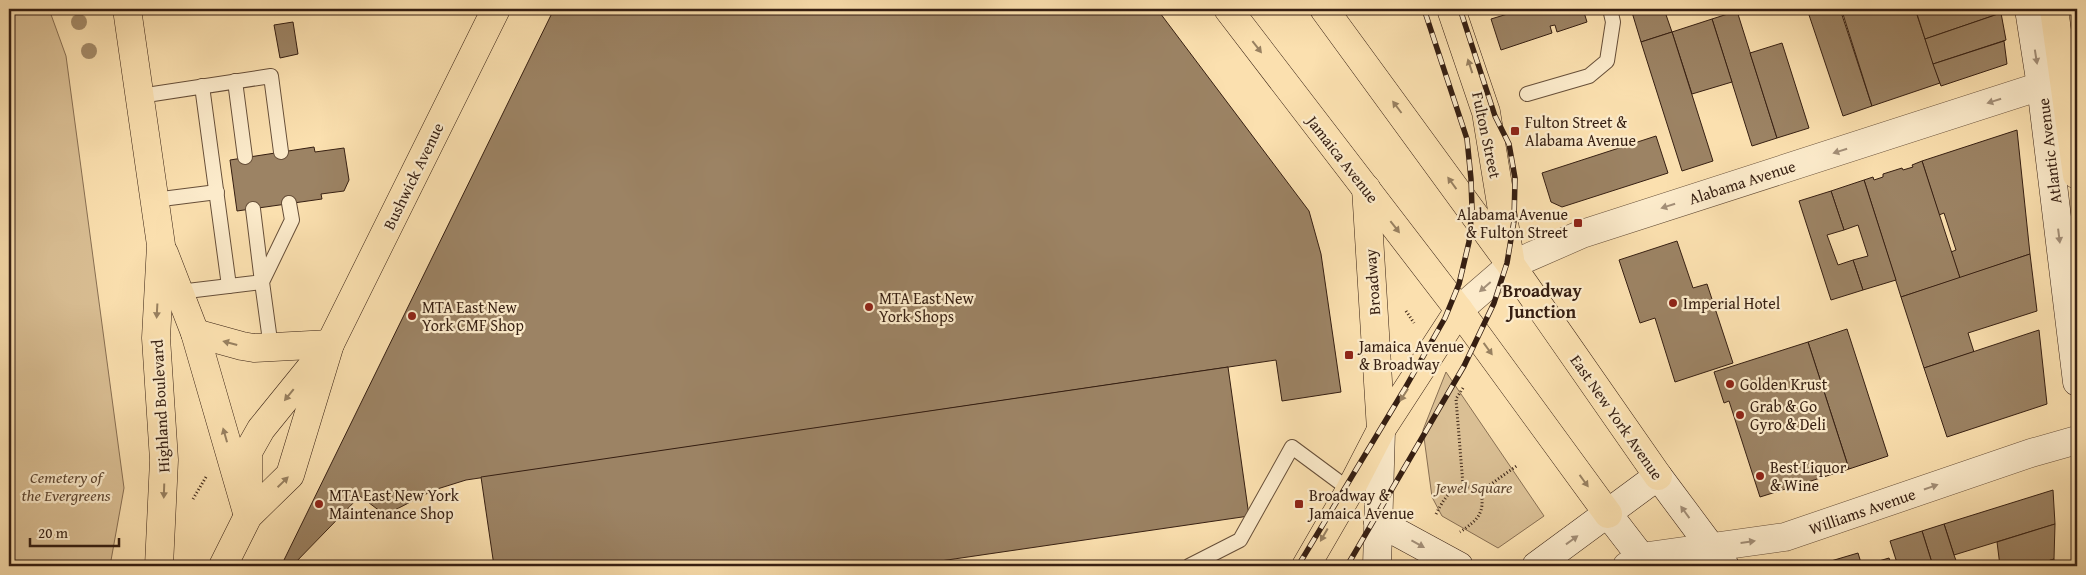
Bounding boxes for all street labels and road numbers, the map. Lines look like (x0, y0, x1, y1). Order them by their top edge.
street label: Fulton Street (1466, 90, 1508, 181)
street label: Atlantic Avenue (2031, 97, 2067, 205)
street label: Jamaica Avenue (1300, 109, 1385, 208)
street label: Bushwick Avenue (377, 118, 449, 234)
street label: Alabama Avenue (1686, 153, 1798, 211)
street label: Broadway (1358, 248, 1386, 316)
street label: Highland Boulevard (145, 338, 175, 473)
street label: East New York Avenue (1565, 349, 1669, 485)
street label: Williams Avenue (1805, 482, 1919, 540)

